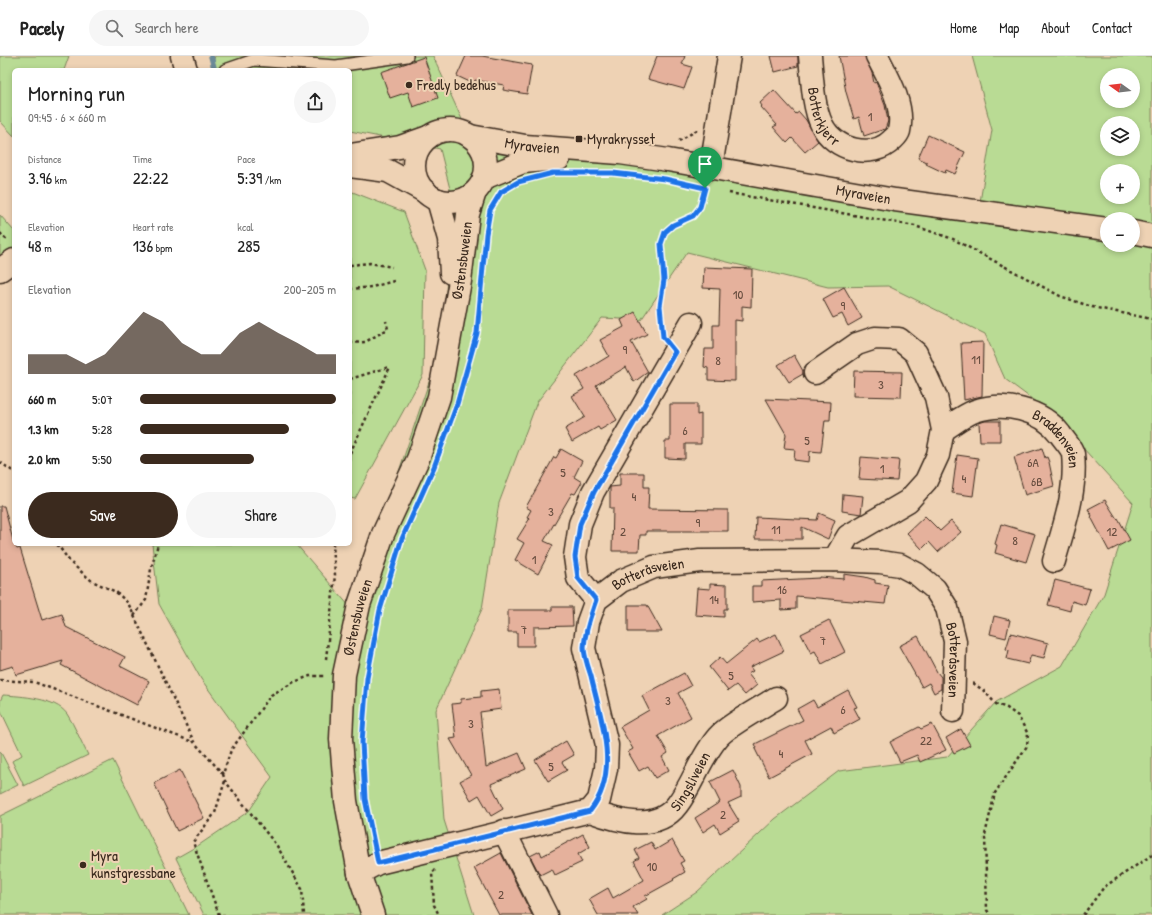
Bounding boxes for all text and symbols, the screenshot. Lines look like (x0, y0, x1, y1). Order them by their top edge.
search box (89, 10, 369, 46)
text: Pacely (20, 15, 65, 41)
icon: search (103, 17, 125, 39)
text: Search here (135, 17, 199, 38)
text: Home (950, 18, 977, 37)
text: Map (999, 18, 1019, 37)
text: About (1041, 18, 1070, 37)
text: Contact (1092, 18, 1132, 37)
north arrow (1100, 68, 1140, 108)
map controls (1100, 68, 1140, 252)
place label: Fredly bedehus (416, 74, 496, 95)
text: Morning run (28, 78, 125, 108)
marker: Fredly bedehus (404, 80, 414, 90)
button: share (294, 81, 336, 123)
street label: Botterkjerr (803, 86, 845, 151)
house number: 1 (868, 107, 873, 125)
text: 09:45 · 6 × 660 m (28, 108, 106, 126)
button: layers (1100, 116, 1140, 156)
place label: Myrakrysset (587, 128, 656, 149)
street label: Myraveien (503, 132, 561, 159)
marker: Myrakrysset (574, 134, 584, 144)
pin (688, 147, 722, 188)
text: Distance (28, 152, 62, 166)
text: Time (133, 152, 152, 166)
text: Pace (237, 152, 256, 166)
icon: arrive (694, 153, 716, 175)
button: + (1100, 164, 1140, 204)
text: 3.96 (28, 166, 52, 189)
text: 22:22 (133, 166, 168, 189)
text: 5:39 (237, 166, 262, 189)
text: km (52, 173, 67, 187)
text: /km (262, 173, 282, 187)
street label: Myraveien (834, 179, 893, 209)
button: − (1100, 212, 1140, 252)
text: Elevation (28, 220, 65, 234)
text: Heart rate (133, 220, 174, 234)
text: kcal (237, 220, 253, 234)
street label: Østensbuveien (446, 220, 477, 301)
text: 48 (28, 234, 42, 257)
text: 136 (133, 234, 153, 257)
text: 285 (237, 234, 260, 257)
text: m (42, 241, 52, 255)
text: bpm (153, 241, 172, 255)
text: Elevation (28, 280, 71, 298)
text: 200–205 m (284, 280, 336, 298)
house number: 10 (733, 285, 743, 303)
house number: 9 (841, 296, 846, 314)
house number: 9 (623, 340, 628, 358)
house number: 11 (971, 350, 981, 368)
house number: 8 (715, 351, 721, 369)
house number: 3 (878, 375, 884, 393)
text: 660 m (28, 390, 56, 408)
text: 5:07 (92, 390, 113, 408)
street label: Braddenveien (1029, 404, 1085, 469)
text: 1.3 km (28, 420, 59, 438)
text: 5:28 (92, 420, 112, 438)
house number: 6 (682, 421, 688, 439)
house number: 5 (804, 431, 810, 449)
text: 2.0 km (28, 450, 60, 468)
text: 5:50 (92, 450, 112, 468)
house number: 6A (1027, 453, 1039, 471)
house number: 1 (880, 459, 885, 477)
house number: 5 (560, 463, 566, 481)
house number: 4 (962, 469, 967, 487)
house number: 6B (1031, 472, 1043, 490)
house number: 4 (632, 487, 637, 505)
button: Save (28, 492, 178, 538)
button: Share (186, 492, 336, 538)
house number: 3 (548, 502, 554, 520)
house number: 9 (696, 513, 701, 531)
house number: 11 (771, 520, 781, 538)
house number: 2 (620, 522, 626, 540)
house number: 12 (1107, 522, 1117, 540)
house number: 8 (1012, 531, 1018, 549)
house number: 1 (532, 550, 537, 568)
street label: Botteråsveien (607, 552, 686, 595)
street label: Østensbuveien (337, 576, 377, 657)
house number: 16 (777, 580, 787, 598)
house number: 14 (709, 590, 719, 608)
house number: 7 (521, 620, 527, 638)
street label: Botteråsveien (941, 620, 966, 698)
house number: 7 (820, 631, 826, 649)
house number: 5 (728, 666, 734, 684)
house number: 3 (665, 691, 671, 709)
house number: 6 (840, 700, 846, 718)
house number: 3 (468, 714, 474, 732)
house number: 22 (920, 731, 932, 749)
house number: 4 (779, 744, 784, 762)
street label: Singsliveien (665, 748, 715, 816)
house number: 5 (548, 757, 554, 775)
house number: 2 (720, 805, 726, 823)
place label: Myra kunstgressbane (91, 845, 176, 883)
house number: 10 (647, 857, 657, 875)
marker: Myra kunstgressbane (78, 860, 88, 870)
house number: 2 (498, 885, 504, 903)

